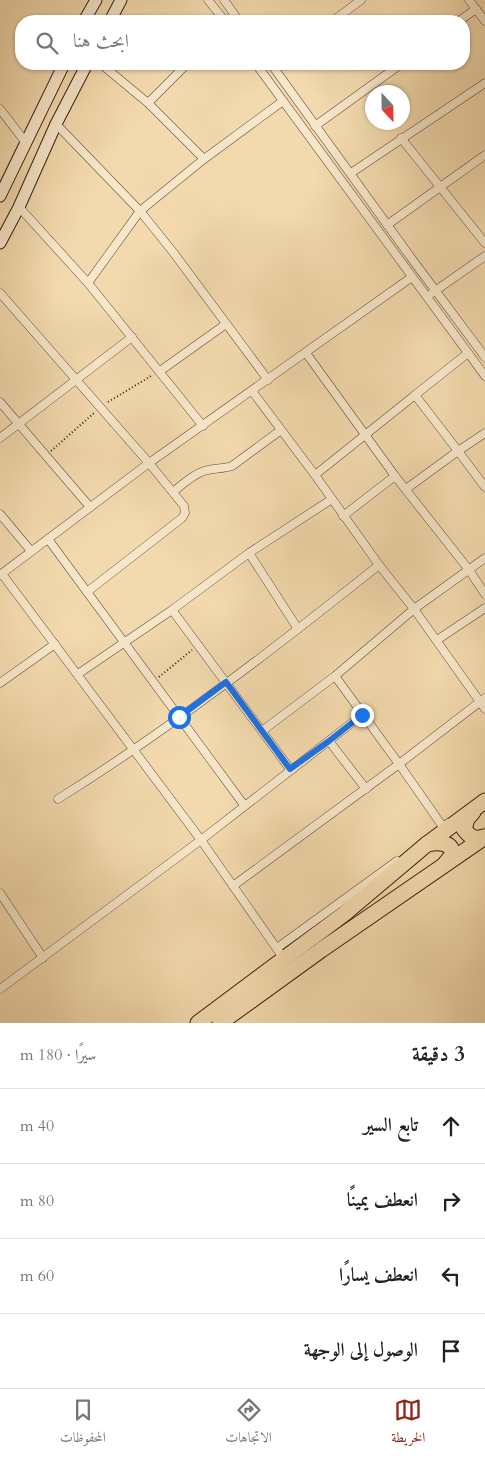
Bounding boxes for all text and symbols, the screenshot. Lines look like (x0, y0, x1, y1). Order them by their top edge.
search box (15, 15, 470, 70)
text: ابحث هنا (73, 28, 129, 54)
icon: search (33, 29, 61, 57)
north arrow (365, 85, 410, 130)
route end (351, 704, 374, 727)
route start (168, 706, 191, 729)
text: 3 دقيقة (412, 1040, 465, 1069)
text: سيرًا · 180 m (20, 1044, 96, 1066)
text: تابع السير (363, 1112, 418, 1138)
icon: ahead (437, 1112, 465, 1140)
text: 40 m (20, 1115, 54, 1137)
text: انعطف يمينًا (347, 1187, 418, 1213)
icon: right (437, 1187, 465, 1215)
text: 80 m (20, 1190, 54, 1212)
text: انعطف يسارًا (339, 1262, 418, 1288)
icon: left (437, 1262, 465, 1290)
text: 60 m (20, 1265, 54, 1287)
text: الوصول إلى الوجهة (304, 1337, 418, 1363)
icon: arrive (437, 1337, 465, 1365)
tab: المحفوظات (60, 1396, 106, 1451)
tab: الاتجاهات (225, 1396, 272, 1451)
tab: الخريطة (391, 1396, 425, 1451)

